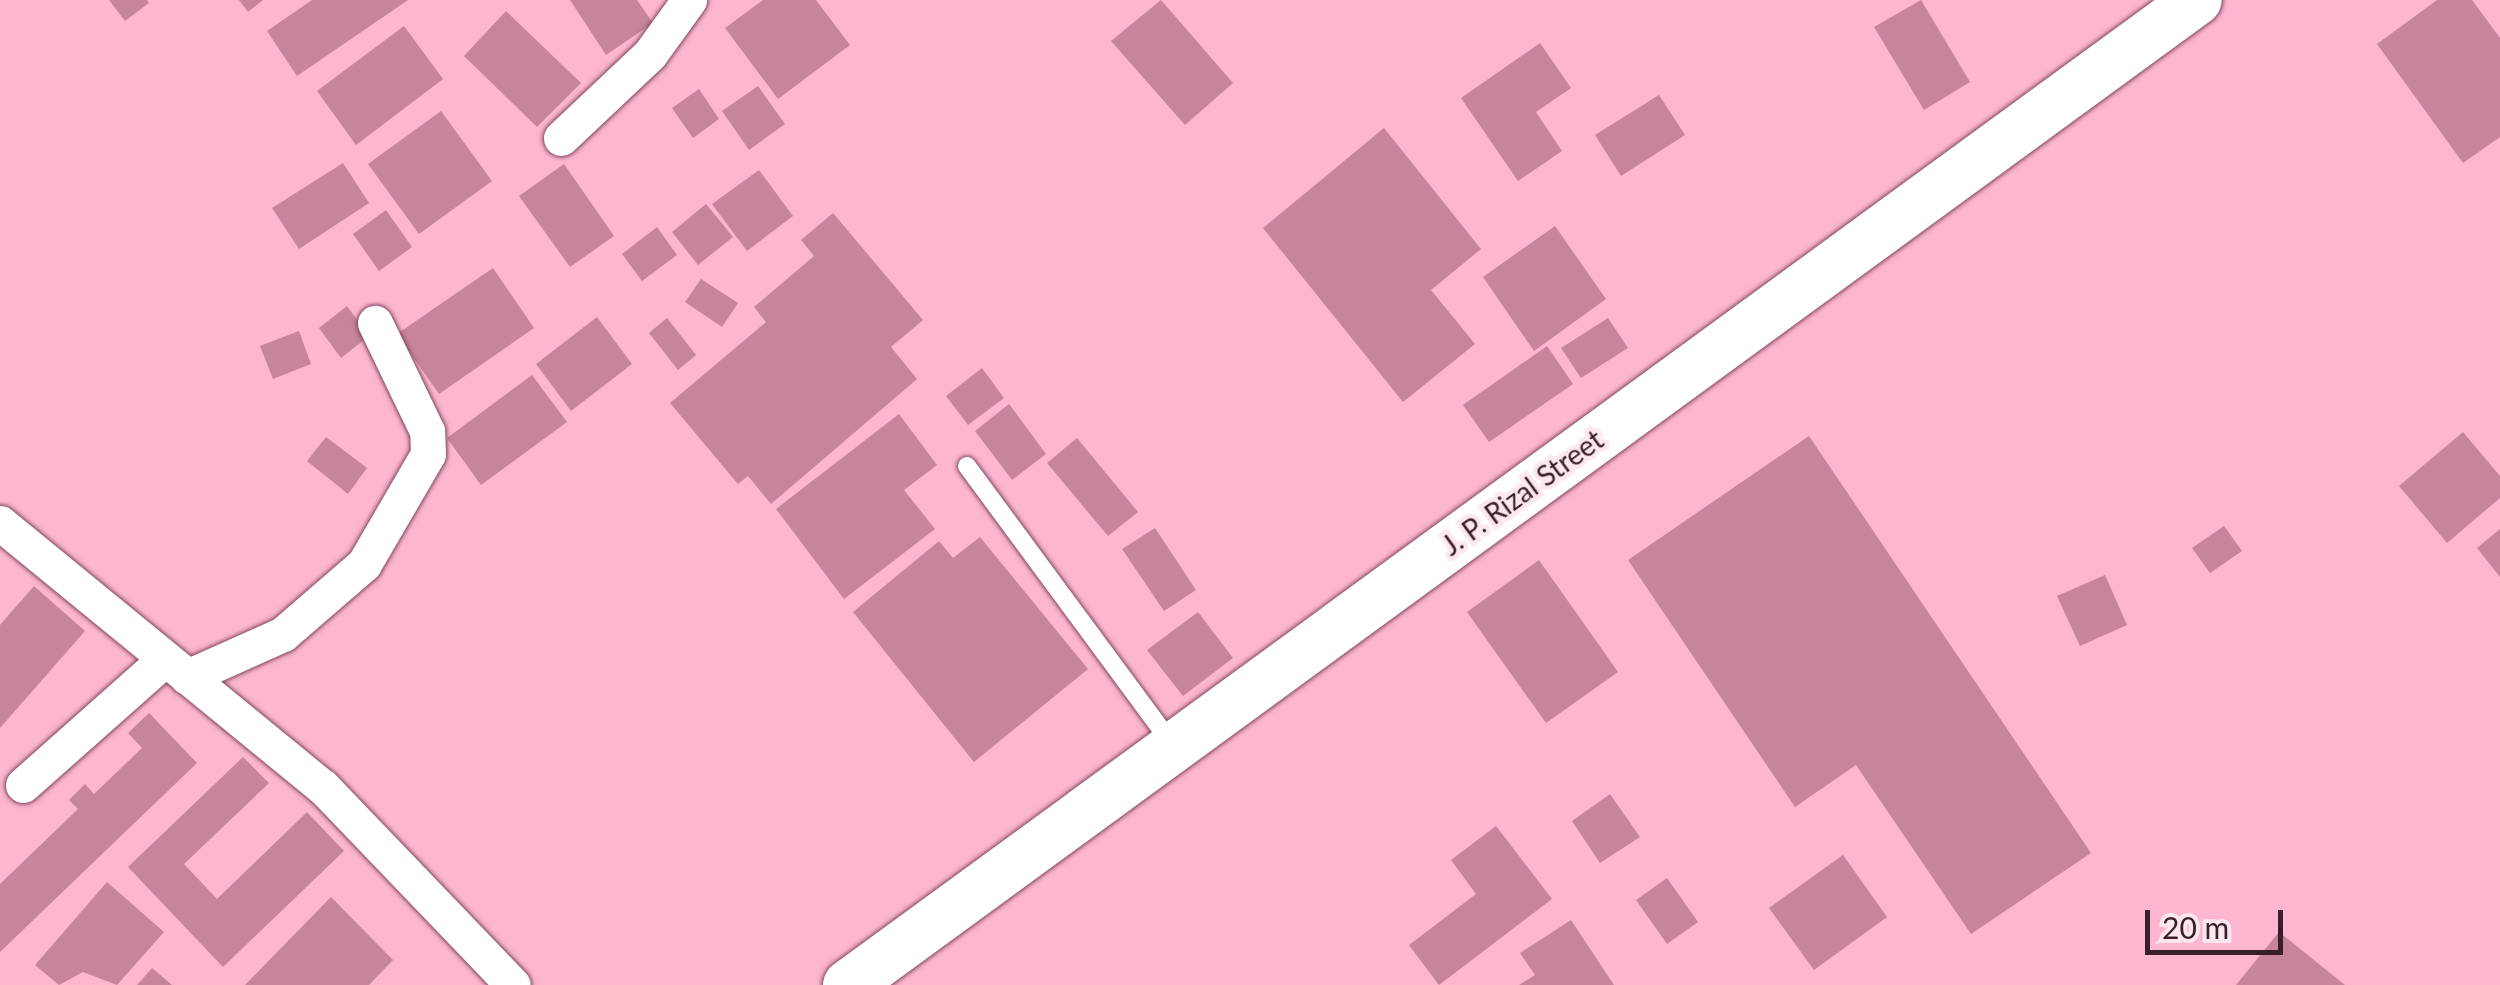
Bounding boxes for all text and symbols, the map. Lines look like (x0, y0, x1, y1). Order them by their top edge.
street label: J. P. Rizal Street (1435, 422, 1609, 562)
scale bar (2150, 890, 2288, 952)
text: 20 m (2162, 909, 2229, 945)

